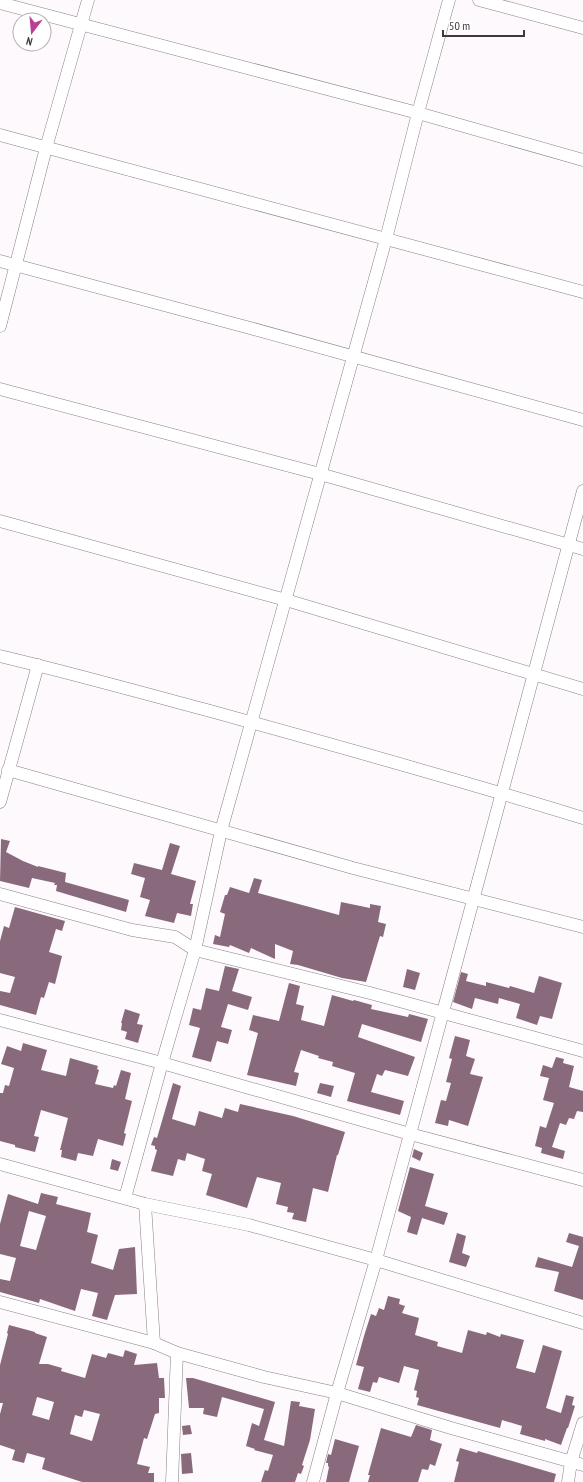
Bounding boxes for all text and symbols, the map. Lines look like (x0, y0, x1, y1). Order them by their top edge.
north arrow (12, 12, 52, 52)
scale bar (443, 12, 524, 38)
text: 50 m (449, 18, 470, 33)
text: N (24, 34, 34, 49)

